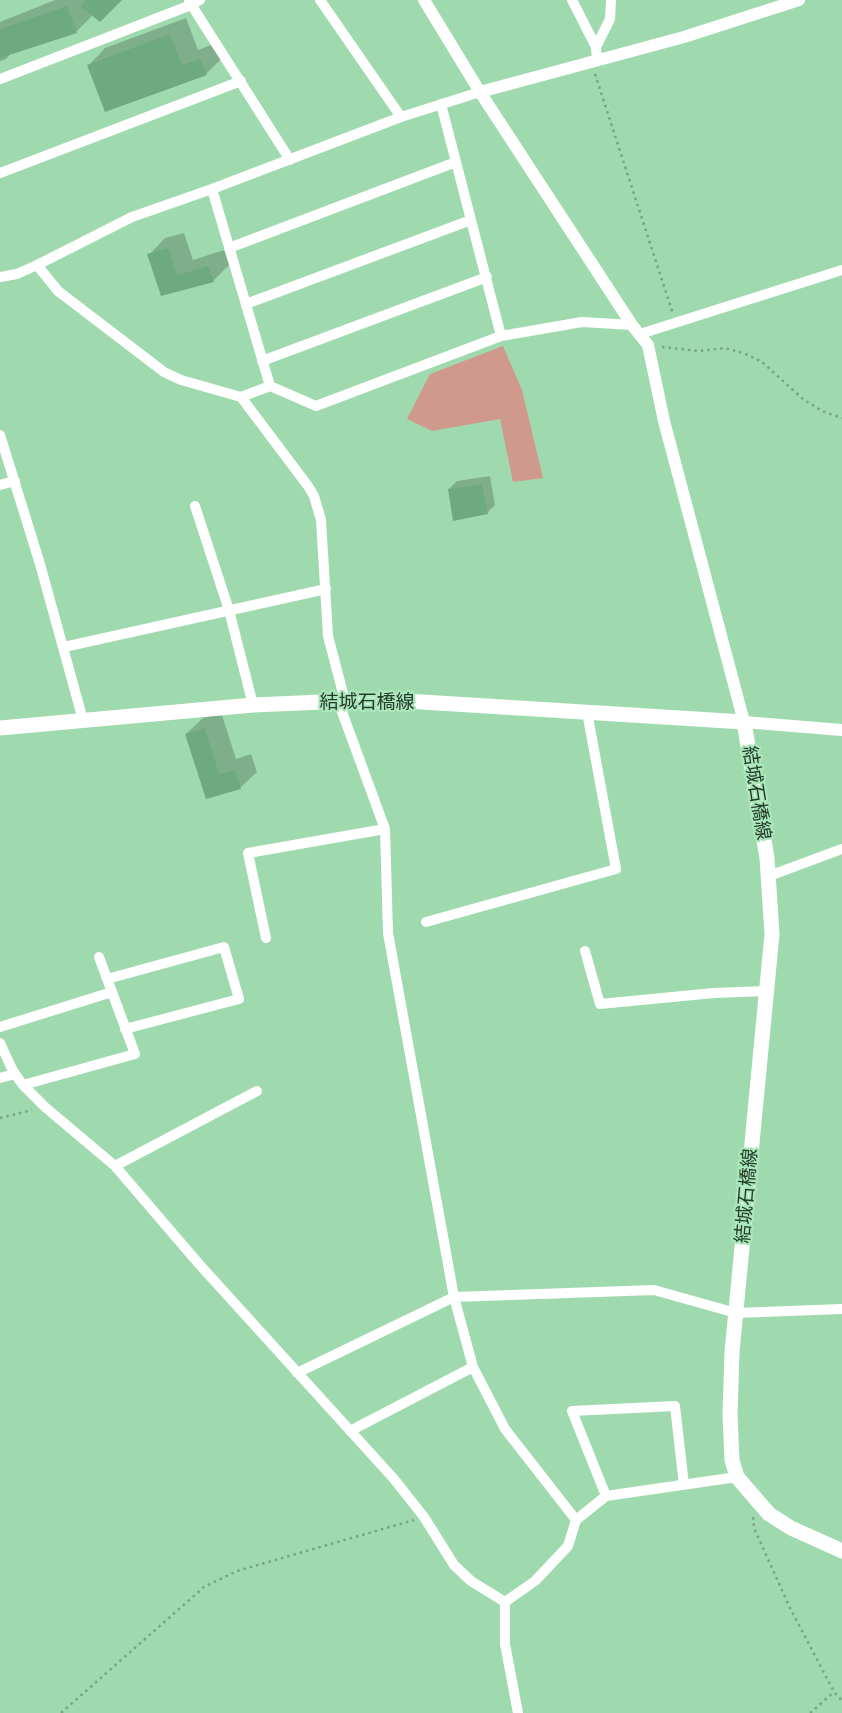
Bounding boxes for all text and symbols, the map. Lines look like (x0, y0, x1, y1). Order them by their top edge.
street label: 結城石橋線 (320, 691, 414, 713)
street label: 結城石橋線 (737, 744, 775, 842)
street label: 結城石橋線 (732, 1148, 762, 1244)

